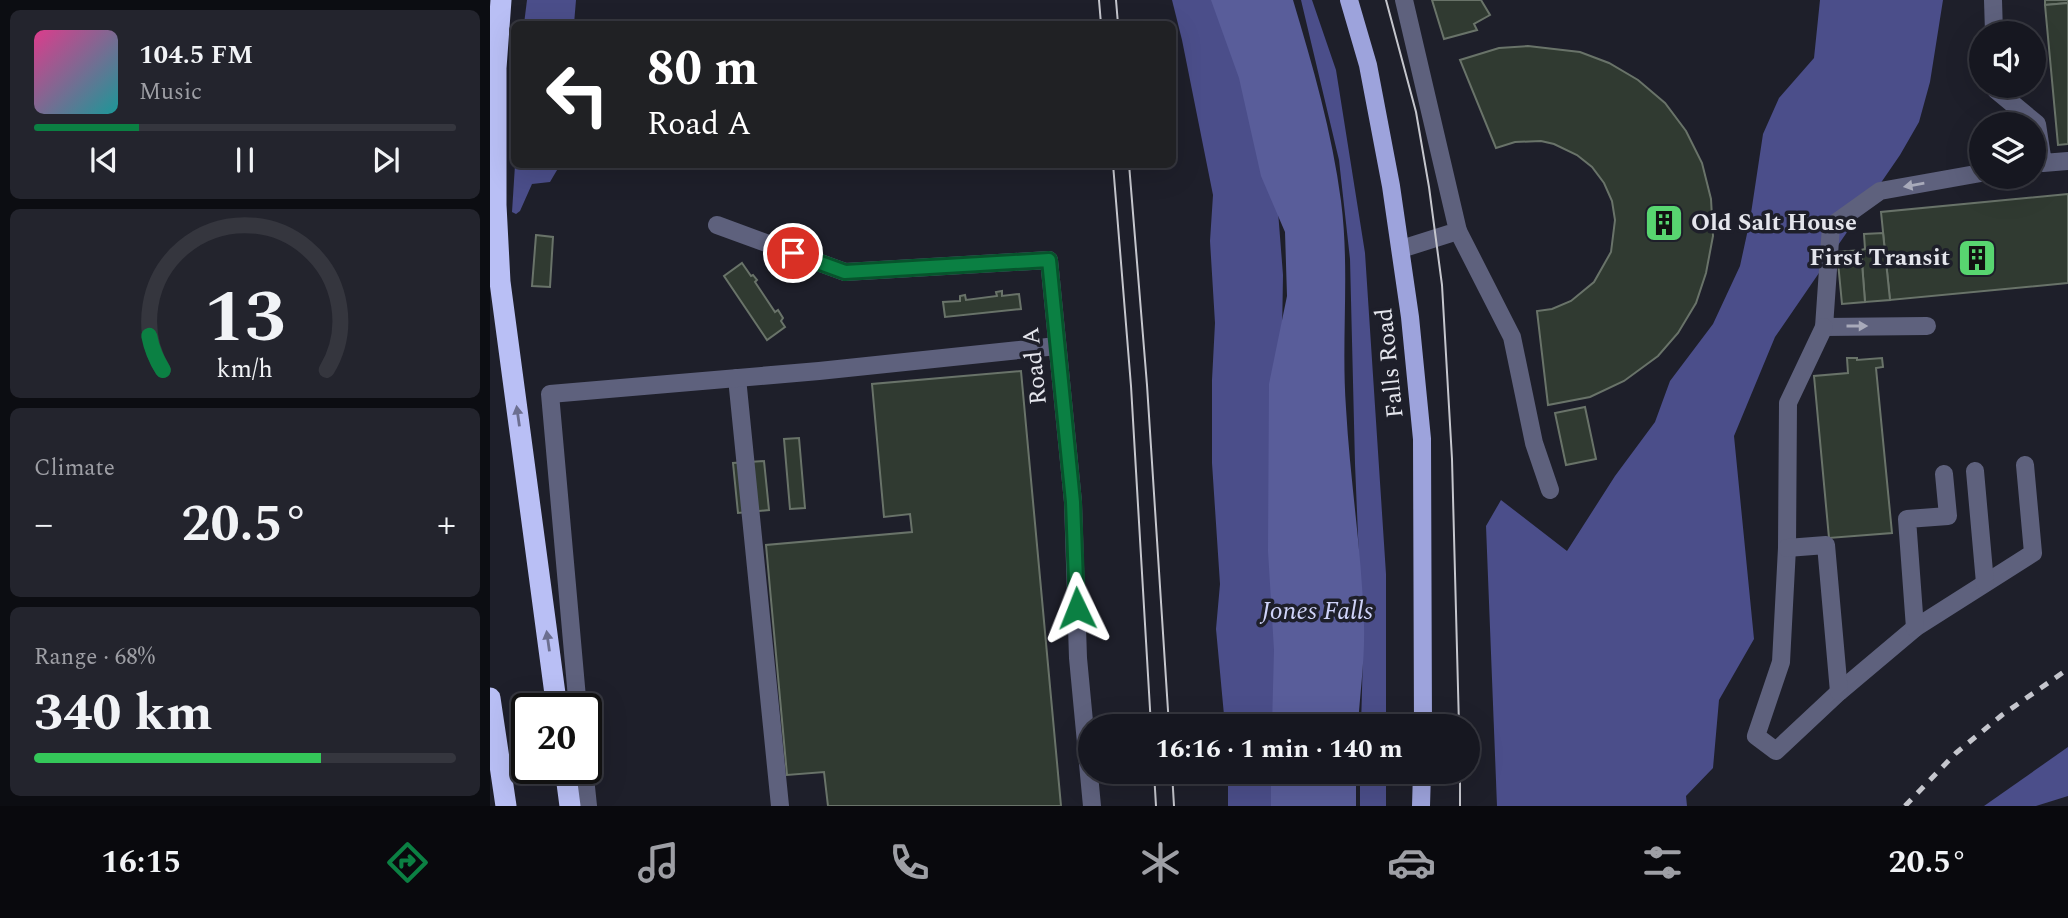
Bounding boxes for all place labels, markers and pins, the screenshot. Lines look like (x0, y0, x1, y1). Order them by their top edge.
building icon: Old Salt House (1643, 202, 1685, 244)
place label: Old Salt House (1691, 205, 1857, 241)
pin (763, 223, 823, 283)
building icon: First Transit (1956, 237, 1998, 279)
place label: First Transit (1810, 240, 1950, 276)

